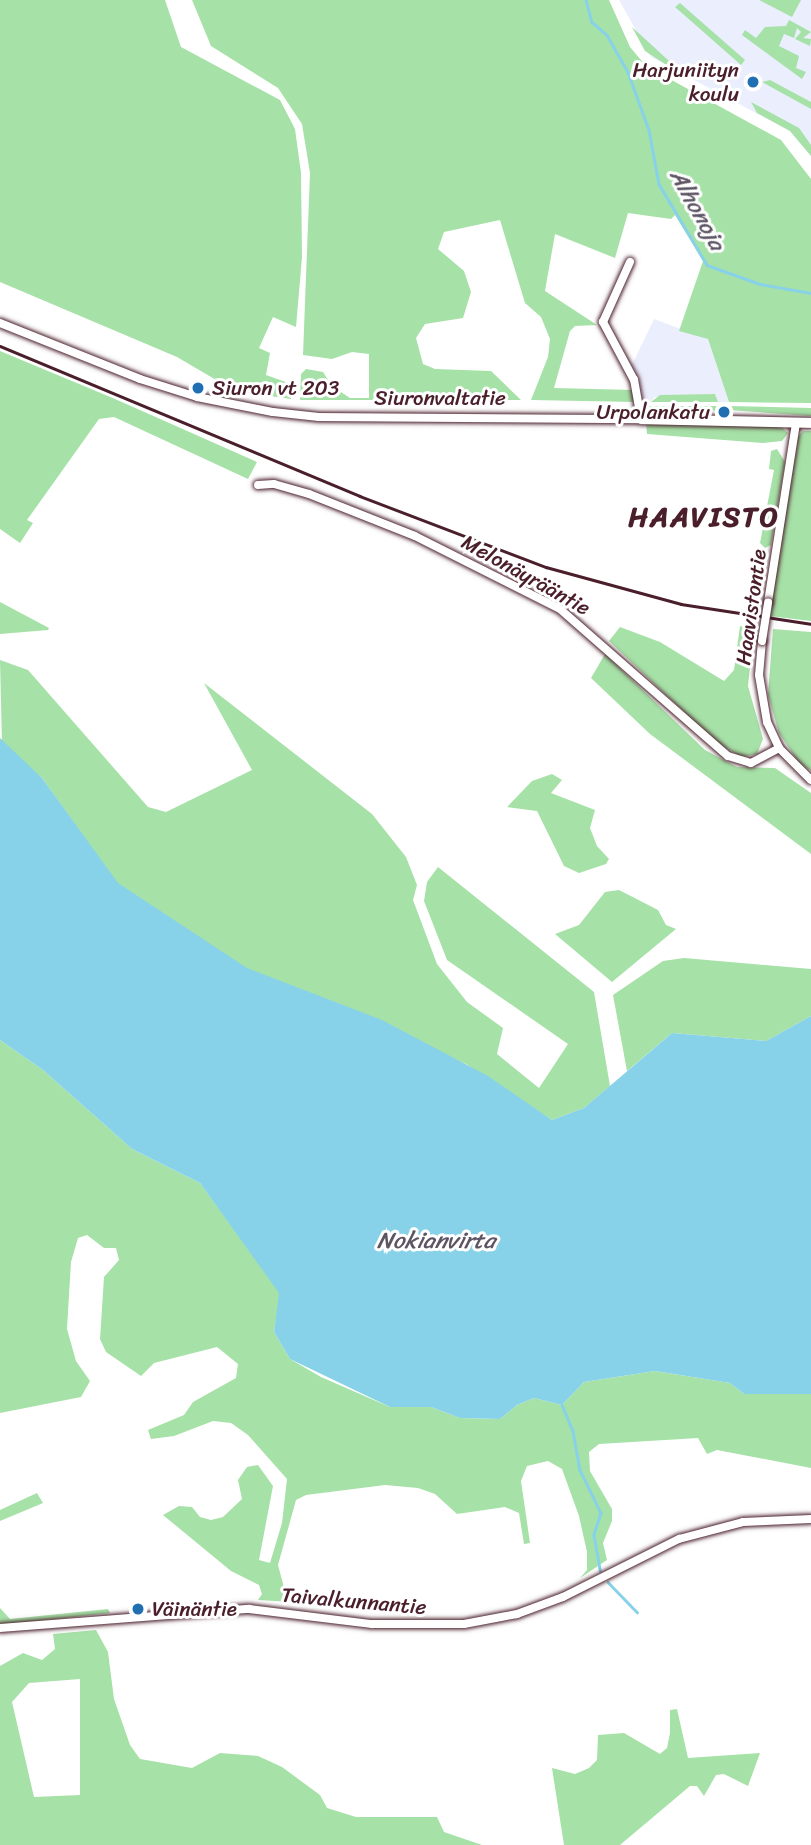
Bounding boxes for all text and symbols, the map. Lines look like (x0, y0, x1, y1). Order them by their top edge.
place label: Harjuniityn koulu (632, 57, 739, 107)
marker: Harjuniityn koulu (745, 74, 761, 90)
water label: Alhonoja (663, 165, 731, 255)
place label: Siuron vt 203 (212, 375, 339, 401)
marker: Siuron vt 203 (190, 380, 206, 396)
street label: Siuronvaltatie (374, 385, 506, 411)
place label: Urpolankatu (596, 399, 710, 425)
marker: Urpolankatu (716, 404, 732, 420)
district label: HAAVISTO (632, 500, 776, 534)
street label: Melonäyrääntie (457, 529, 595, 621)
street label: Haavistontie (730, 547, 772, 667)
water label: Nokianvirta (377, 1227, 495, 1255)
street label: Taivalkunnantie (281, 1582, 427, 1620)
place label: Väinäntie (152, 1596, 237, 1622)
marker: Väinäntie (130, 1601, 146, 1617)

